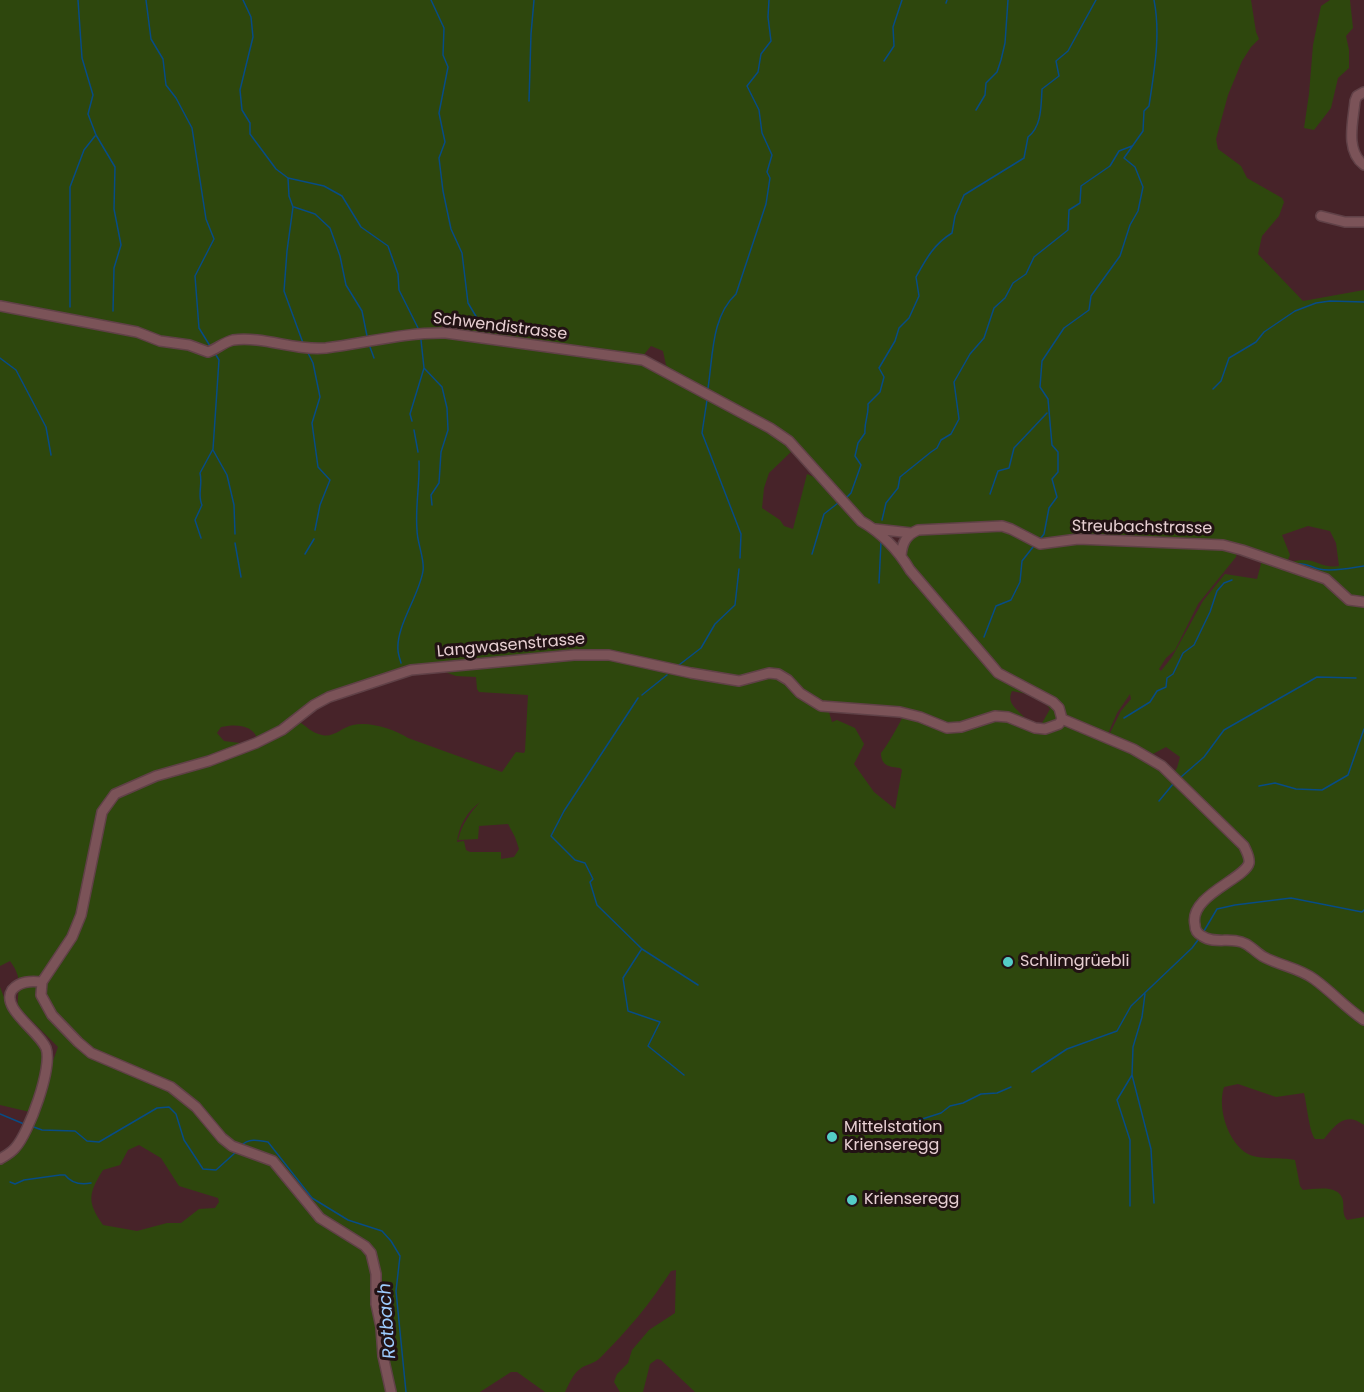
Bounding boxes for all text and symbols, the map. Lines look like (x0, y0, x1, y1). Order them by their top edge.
street label: Schwendistrasse (432, 309, 568, 345)
street label: Streubachstrasse (1072, 517, 1212, 539)
street label: Langwasenstrasse (436, 630, 586, 662)
place label: Schlimgrüebli (1020, 952, 1129, 972)
marker: Schlimgrüebli (1001, 955, 1015, 969)
place label: Mittelstation Krienseregg (844, 1118, 942, 1156)
marker: Mittelstation Krienseregg (825, 1130, 839, 1144)
place label: Krienseregg (864, 1190, 959, 1210)
marker: Krienseregg (845, 1193, 859, 1207)
water label: Rotbach (375, 1282, 401, 1360)

